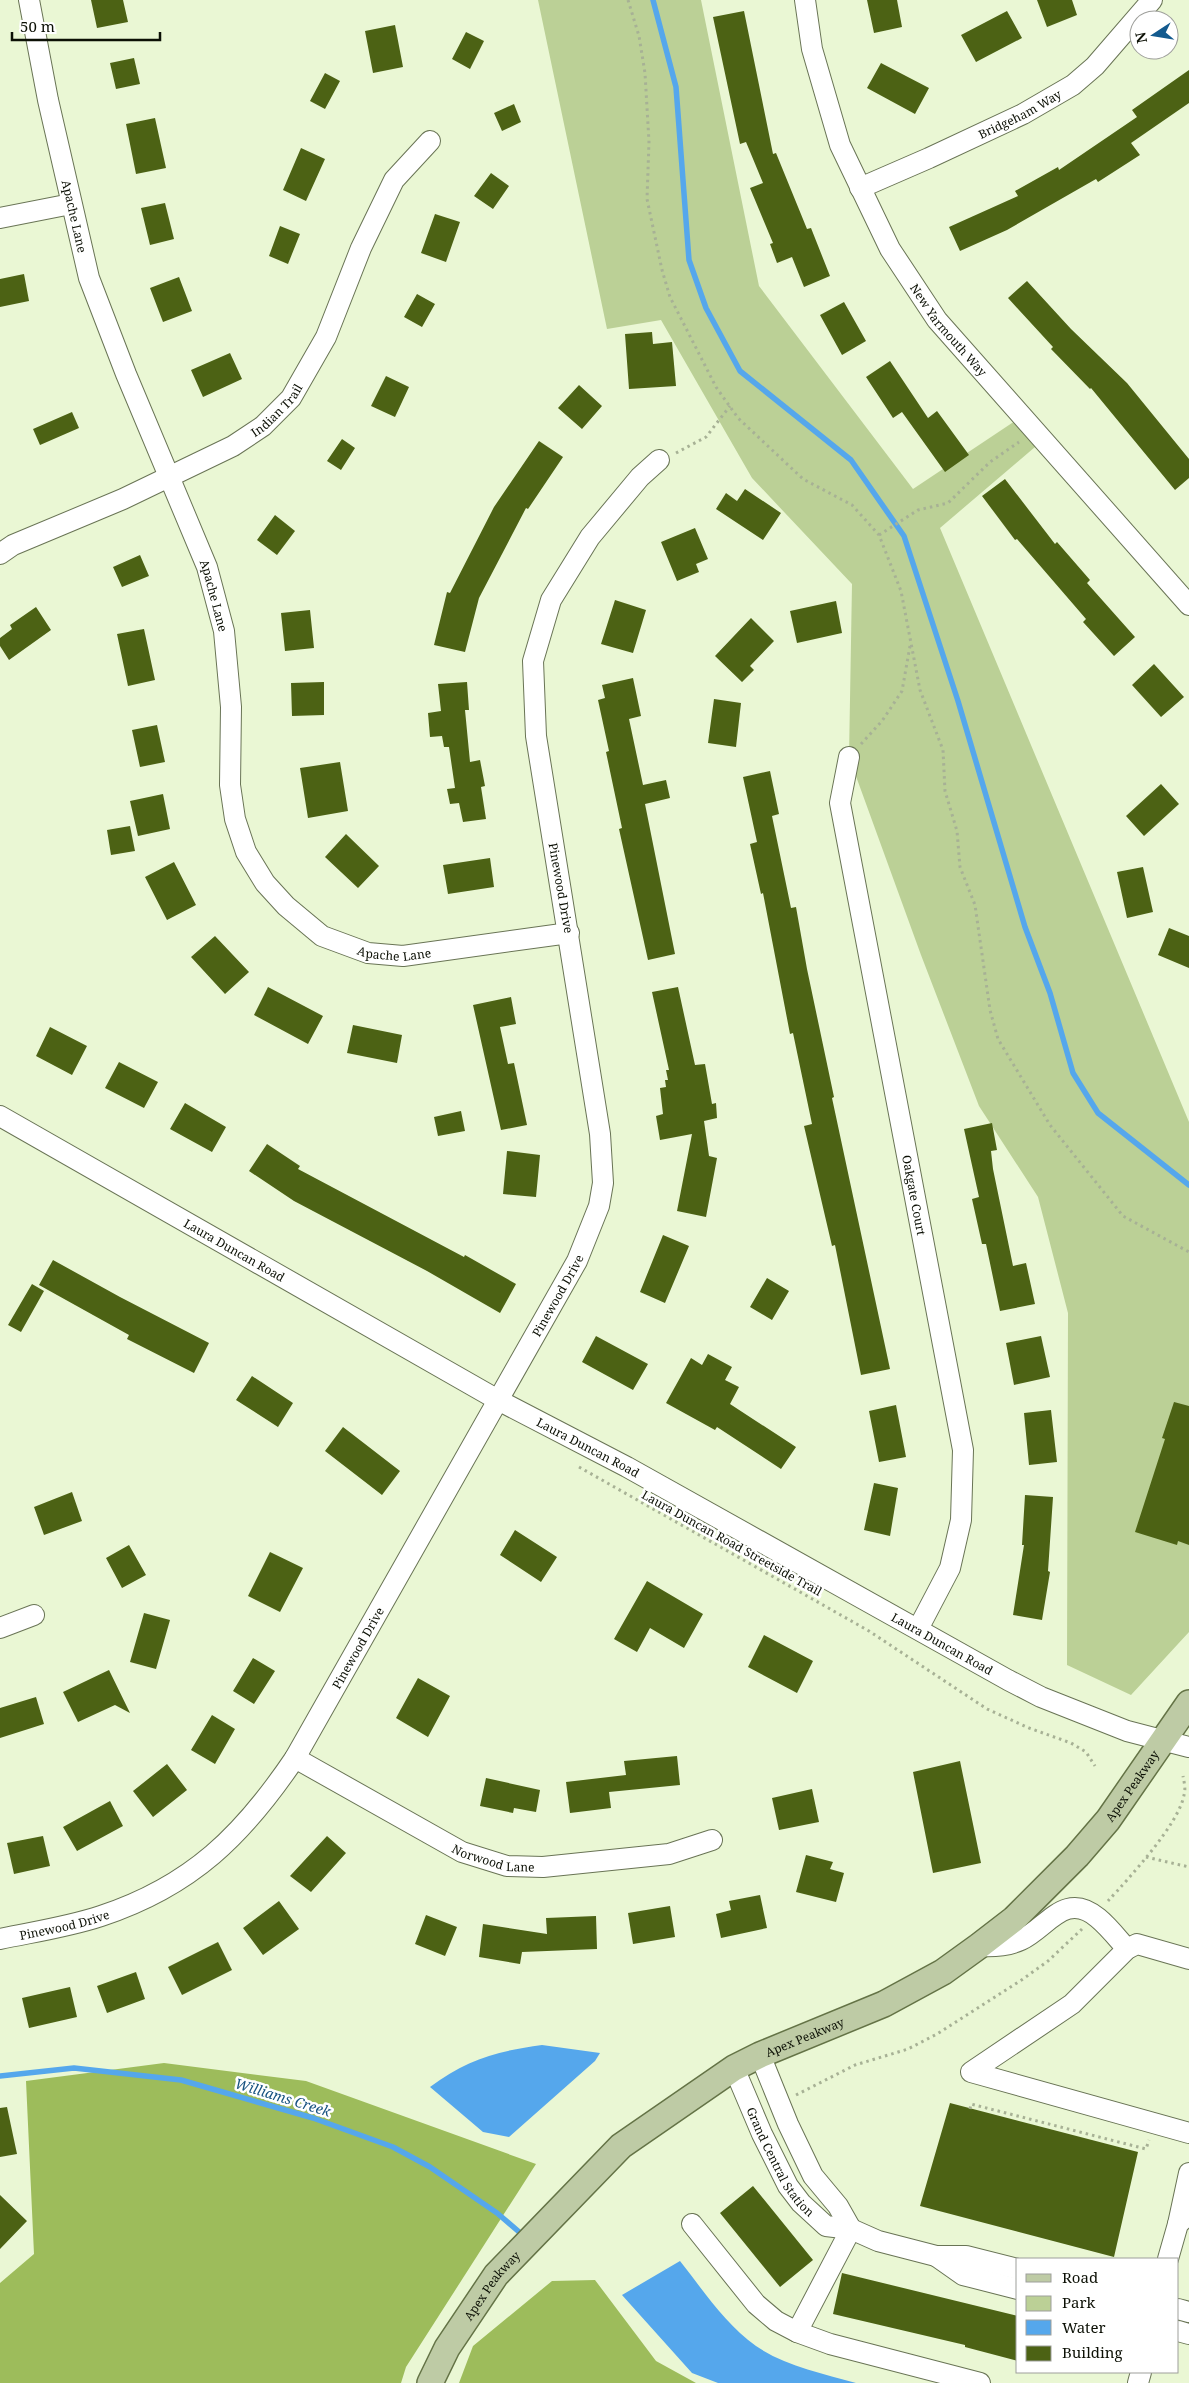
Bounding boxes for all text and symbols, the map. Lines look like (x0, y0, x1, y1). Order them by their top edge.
scale bar (12, 10, 160, 42)
north arrow (1129, 10, 1179, 60)
text: 50 m (20, 16, 55, 36)
text: N (1130, 30, 1151, 45)
street label: Bridgeham Way (975, 85, 1064, 142)
street label: Apache Lane (58, 178, 91, 254)
street label: New Yarmouth Way (907, 280, 991, 380)
street label: Indian Trail (247, 380, 306, 440)
street label: Apache Lane (196, 557, 232, 633)
street label: Pinewood Drive (545, 841, 577, 935)
street label: Apache Lane (355, 941, 432, 964)
street label: Oakgate Court (899, 1154, 930, 1237)
street label: Laura Duncan Road (181, 1214, 289, 1286)
street label: Pinewood Drive (527, 1252, 587, 1339)
street label: Laura Duncan Road (534, 1413, 643, 1481)
street label: Laura Duncan Road Streetside Trail (639, 1486, 825, 1600)
street label: Pinewood Drive (328, 1604, 388, 1692)
street label: Laura Duncan Road (889, 1608, 997, 1679)
street label: Apex Peakway (1101, 1746, 1163, 1825)
street label: Norwood Lane (449, 1840, 535, 1875)
street label: Pinewood Drive (18, 1905, 112, 1943)
street label: Apex Peakway (763, 2013, 847, 2060)
water label: Williams Creek (233, 2073, 334, 2121)
street label: Grand Central Station (743, 2104, 819, 2220)
street label: Apex Peakway (460, 2247, 524, 2323)
legend (1016, 2258, 1179, 2373)
text: Road (1062, 2267, 1098, 2287)
text: Park (1062, 2292, 1096, 2312)
text: Water (1062, 2317, 1105, 2337)
text: Building (1062, 2342, 1123, 2362)

